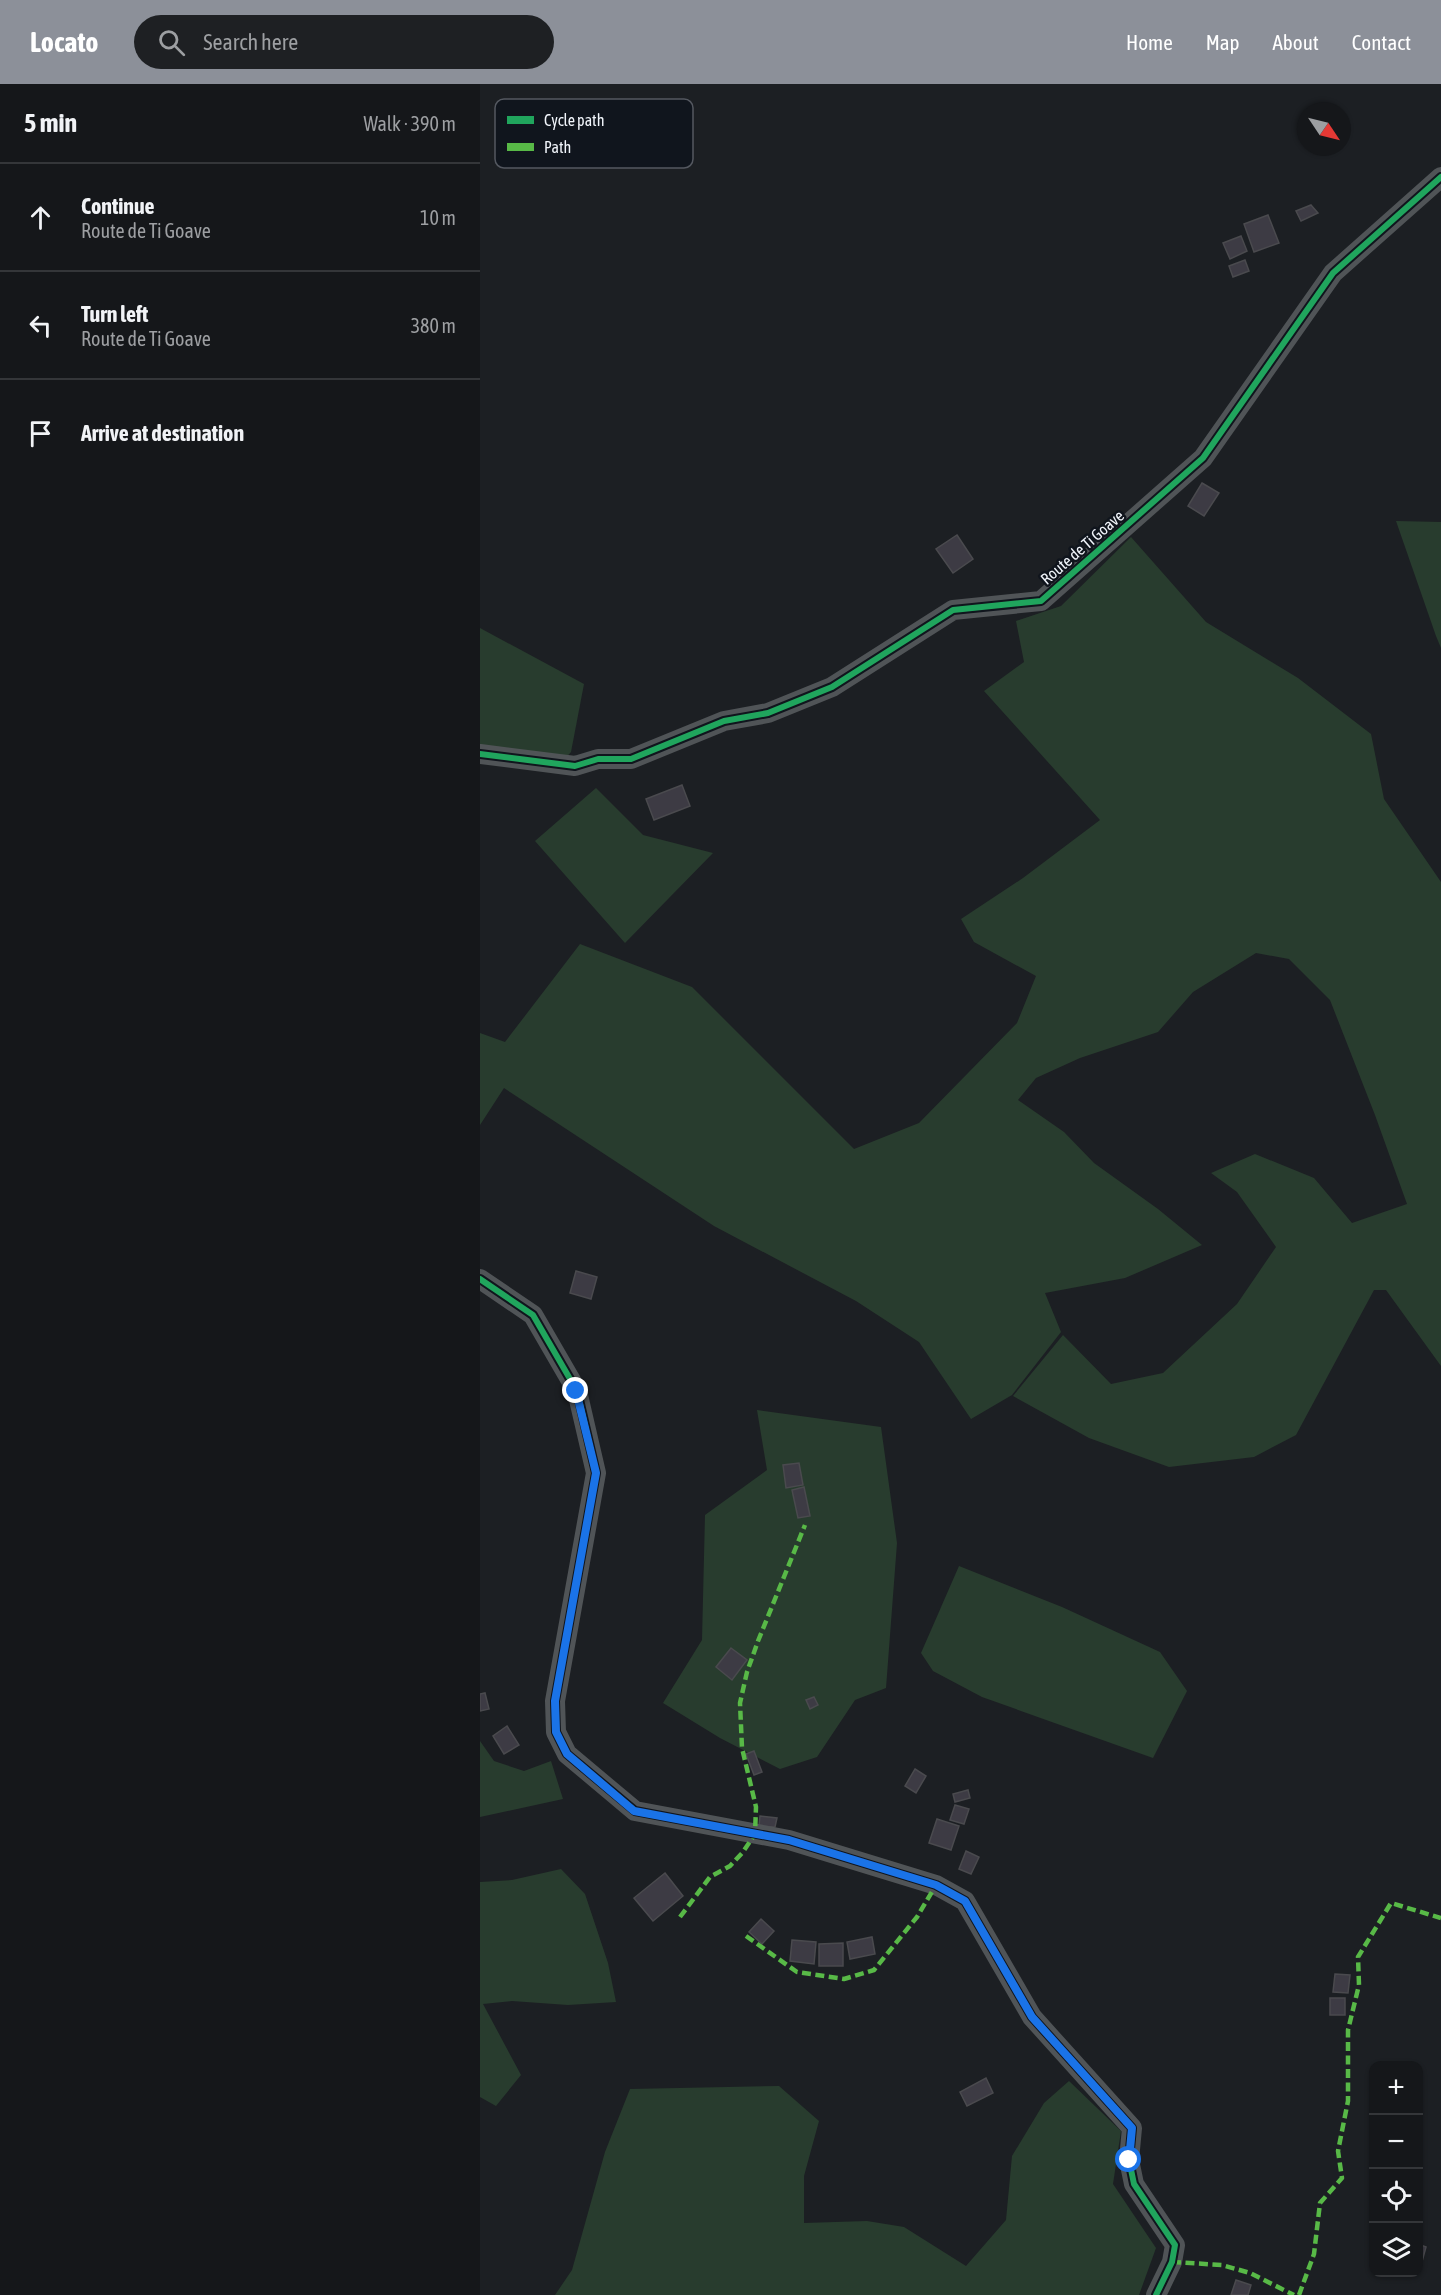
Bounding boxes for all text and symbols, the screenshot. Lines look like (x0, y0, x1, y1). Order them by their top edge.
search box (134, 15, 554, 69)
text: Locato (30, 26, 98, 58)
icon: search (155, 26, 188, 59)
text: Search here (203, 29, 298, 55)
text: Home (1126, 30, 1173, 54)
text: Map (1206, 30, 1240, 54)
text: About (1273, 30, 1319, 54)
text: Contact (1352, 30, 1411, 54)
legend (495, 99, 693, 168)
north arrow (1297, 102, 1351, 156)
text: 5 min (24, 108, 77, 138)
text: Cycle path (544, 111, 604, 130)
text: Walk · 390 m (364, 112, 456, 135)
text: Path (544, 138, 571, 156)
text: Continue (81, 193, 155, 219)
icon: ahead (24, 201, 57, 234)
text: 10 m (420, 206, 456, 229)
text: Route de Ti Goave (81, 219, 211, 242)
text: Turn left (81, 301, 148, 327)
icon: left (24, 309, 57, 342)
text: 380 m (411, 314, 456, 337)
text: Route de Ti Goave (81, 327, 211, 350)
icon: arrive (24, 417, 57, 450)
text: Arrive at destination (81, 420, 244, 446)
street label: Route de Ti Goave (1037, 506, 1127, 588)
route end (562, 1377, 588, 1403)
map controls (1369, 2061, 1423, 2277)
button: + (1369, 2061, 1423, 2115)
button: − (1369, 2115, 1423, 2169)
route start (1115, 2146, 1141, 2172)
button: locate (1369, 2169, 1423, 2223)
button: layers (1369, 2223, 1423, 2277)

